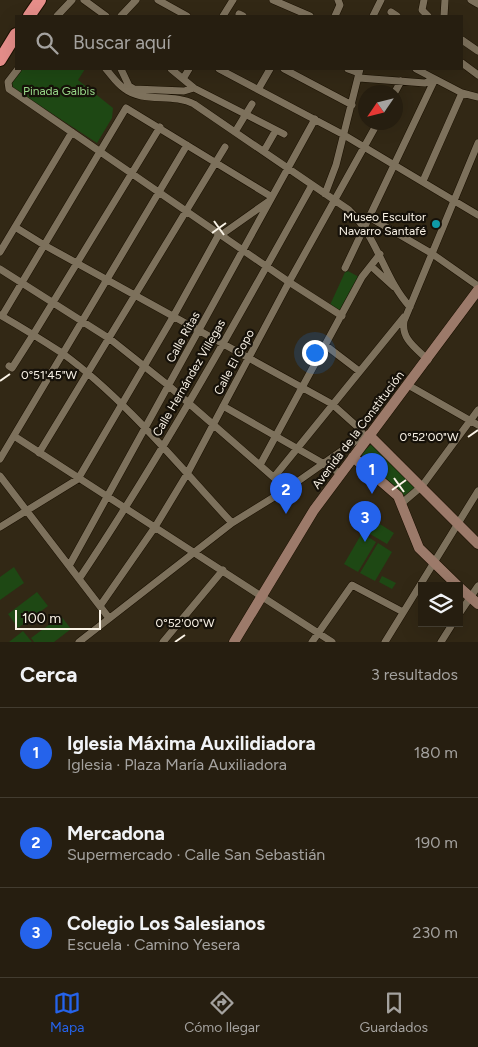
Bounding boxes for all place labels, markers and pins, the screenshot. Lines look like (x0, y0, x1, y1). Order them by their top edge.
place label: Museo Escultor Navarro Santafé (339, 210, 426, 238)
marker: Museo Escultor Navarro Santafé (430, 218, 442, 230)
pin: 1 (356, 453, 388, 494)
pin: 2 (270, 473, 302, 514)
pin: 3 (349, 501, 381, 542)

